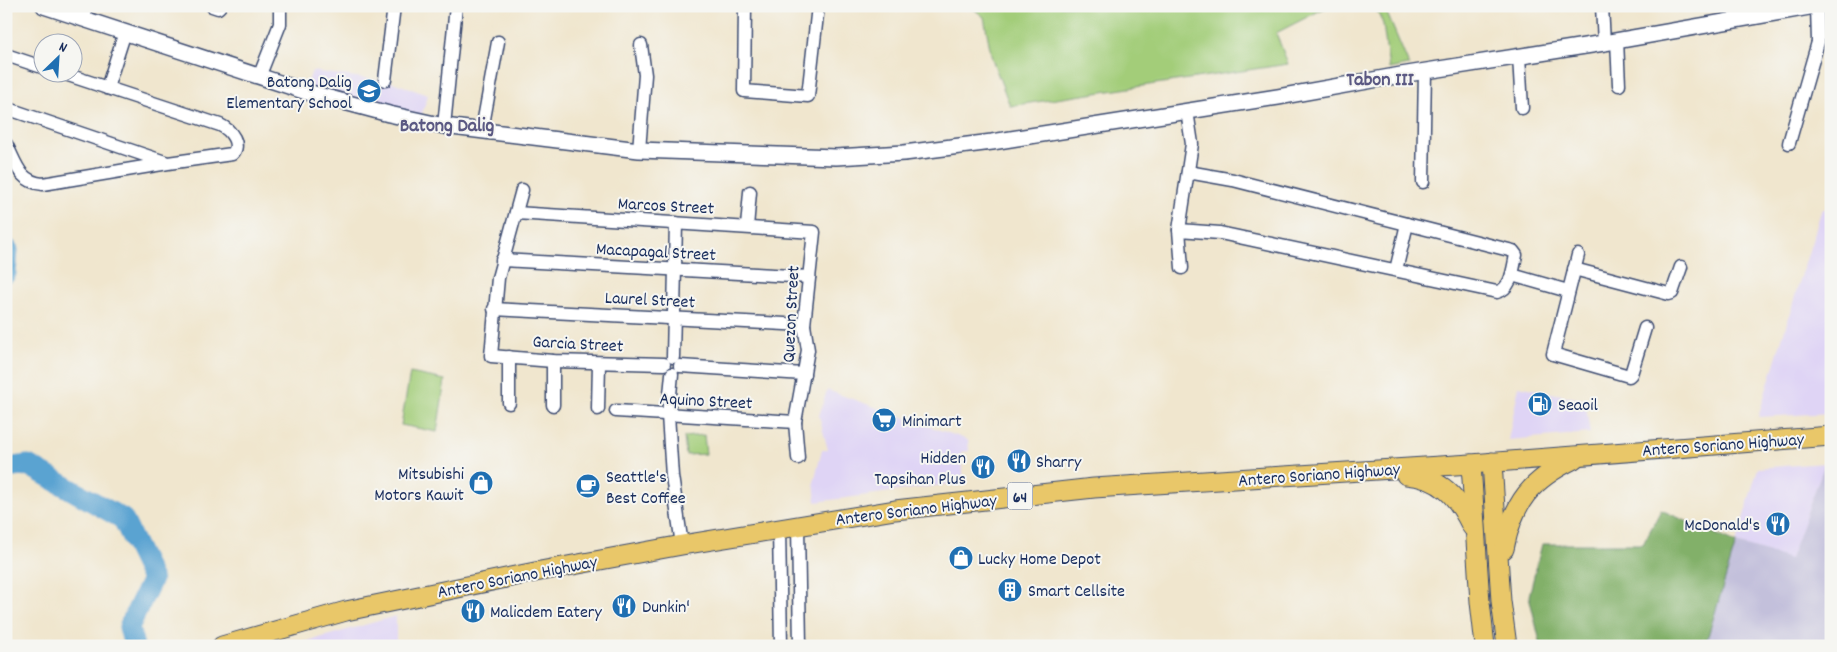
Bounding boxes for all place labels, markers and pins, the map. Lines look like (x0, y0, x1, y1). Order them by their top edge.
place label: Batong Dalig Elementary School (226, 71, 353, 117)
school or university icon: Batong Dalig Elementary School (356, 78, 382, 104)
fuel station icon: Seaoil (1527, 391, 1553, 417)
place label: Seaoil (1558, 394, 1599, 419)
supermarket icon: Minimart (871, 407, 897, 433)
place label: Minimart (902, 410, 962, 435)
place label: Hidden Tapsihan Plus (874, 447, 966, 493)
restaurant icon: Sharry (1006, 448, 1032, 474)
place label: Sharry (1036, 451, 1082, 476)
restaurant icon: Hidden Tapsihan Plus (970, 454, 996, 480)
place label: Mitsubishi Motors Kawit (374, 463, 464, 509)
place label: Seattle's Best Coffee (606, 466, 686, 512)
shop icon: Mitsubishi Motors Kawit (468, 470, 494, 496)
cafe icon: Seattle's Best Coffee (575, 473, 601, 499)
restaurant icon: McDonald's (1765, 511, 1791, 537)
place label: McDonald's (1684, 514, 1760, 539)
shop icon: Lucky Home Depot (948, 545, 974, 571)
place label: Lucky Home Depot (978, 548, 1101, 573)
building icon: Smart Cellsite (997, 577, 1023, 603)
place label: Smart Cellsite (1028, 580, 1125, 605)
restaurant icon: Dunkin' (611, 593, 637, 619)
place label: Dunkin' (642, 596, 690, 621)
restaurant icon: Malicdem Eatery (460, 598, 486, 624)
place label: Malicdem Eatery (490, 601, 603, 626)

